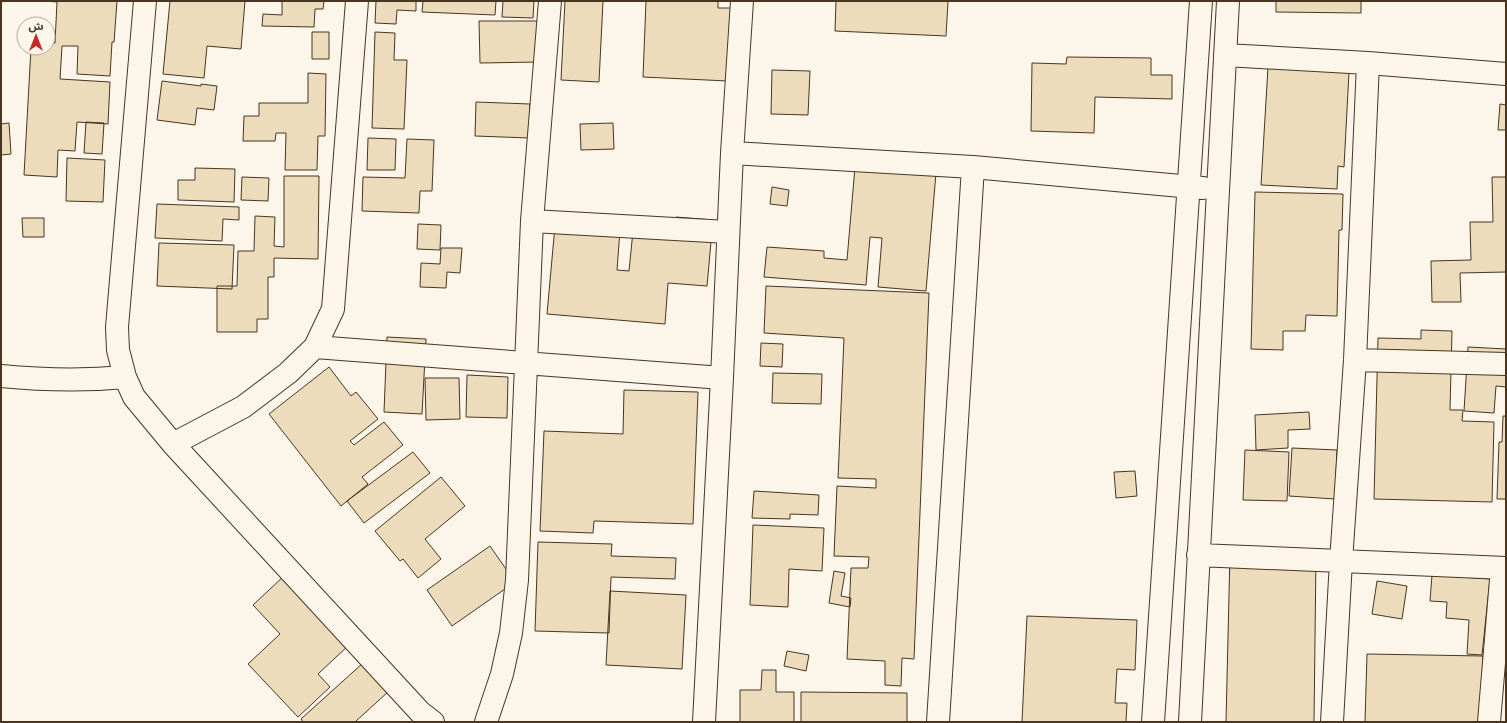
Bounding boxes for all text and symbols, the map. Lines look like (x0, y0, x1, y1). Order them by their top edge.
text: ش (28, 15, 44, 38)
north arrow (16, 16, 56, 56)

